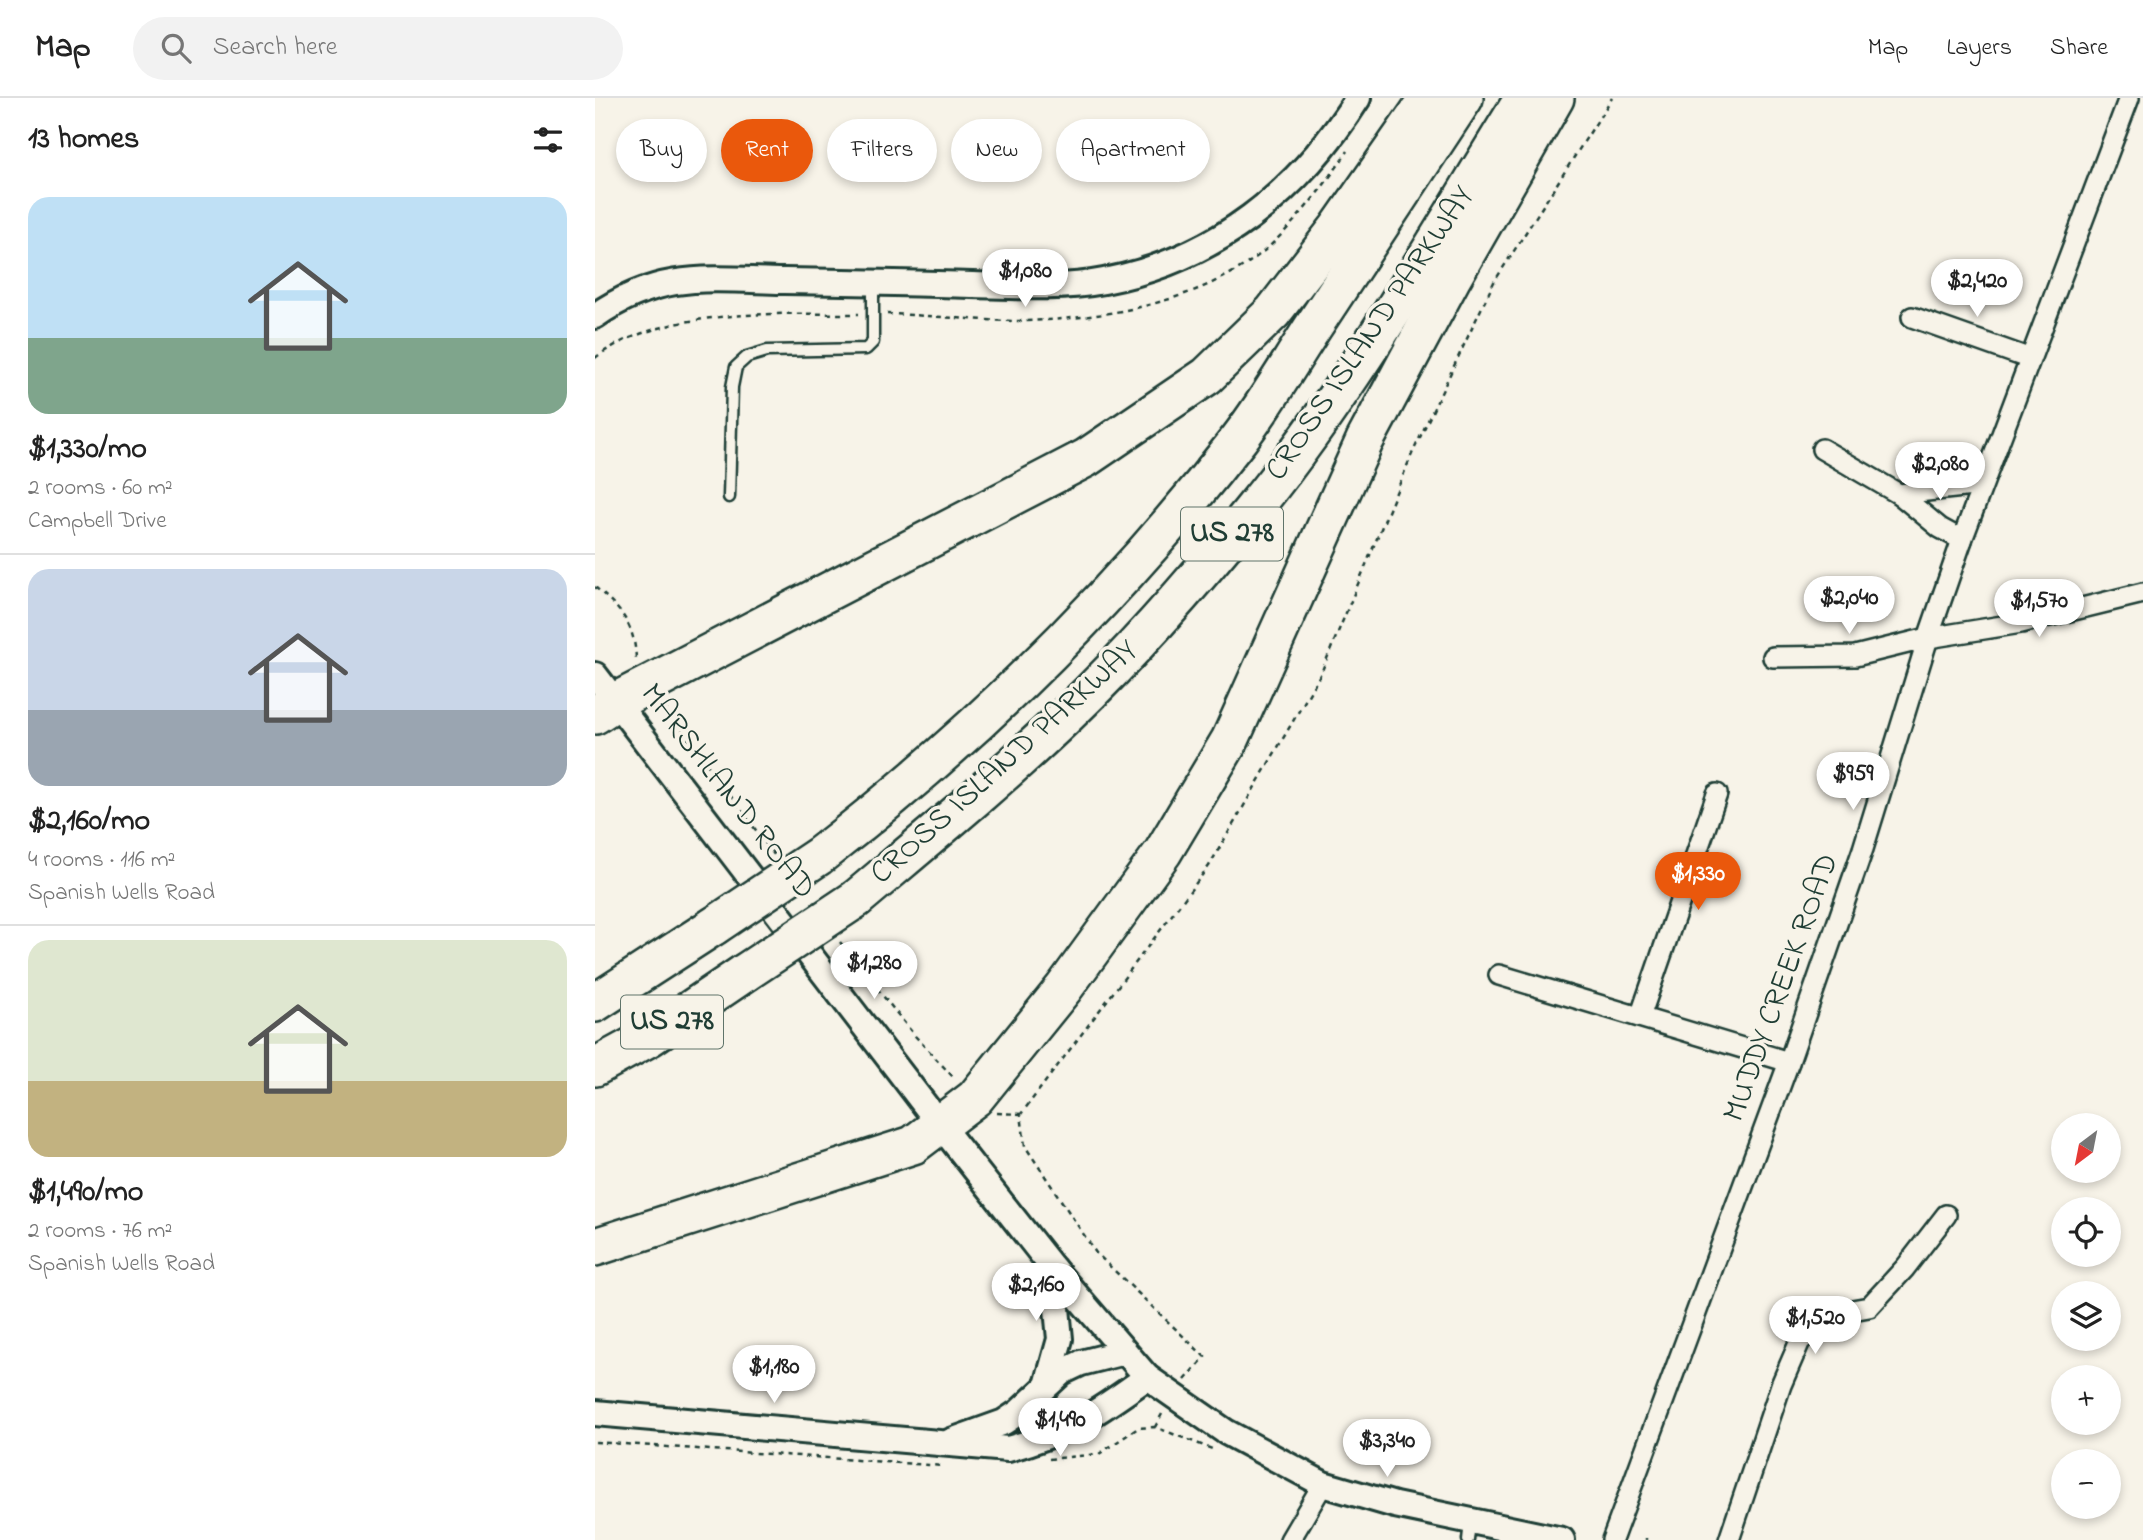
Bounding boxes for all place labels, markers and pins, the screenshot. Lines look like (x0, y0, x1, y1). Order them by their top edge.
pin: $1,080 (968, 250, 1082, 309)
pin: $2,420 (1920, 260, 2034, 319)
pin: $2,080 (1883, 442, 1997, 502)
pin: $2,040 (1792, 576, 1906, 636)
pin: $1,570 (1982, 580, 2096, 639)
pin: $959 (1812, 752, 1894, 812)
pin: $1,330 (1641, 852, 1755, 912)
pin: $1,280 (817, 942, 931, 1001)
pin: $2,160 (979, 1264, 1093, 1323)
pin: $1,520 (1758, 1296, 1872, 1356)
pin: $1,180 (717, 1346, 831, 1405)
pin: $1,490 (1003, 1398, 1117, 1458)
pin: $3,340 (1330, 1420, 1444, 1479)

